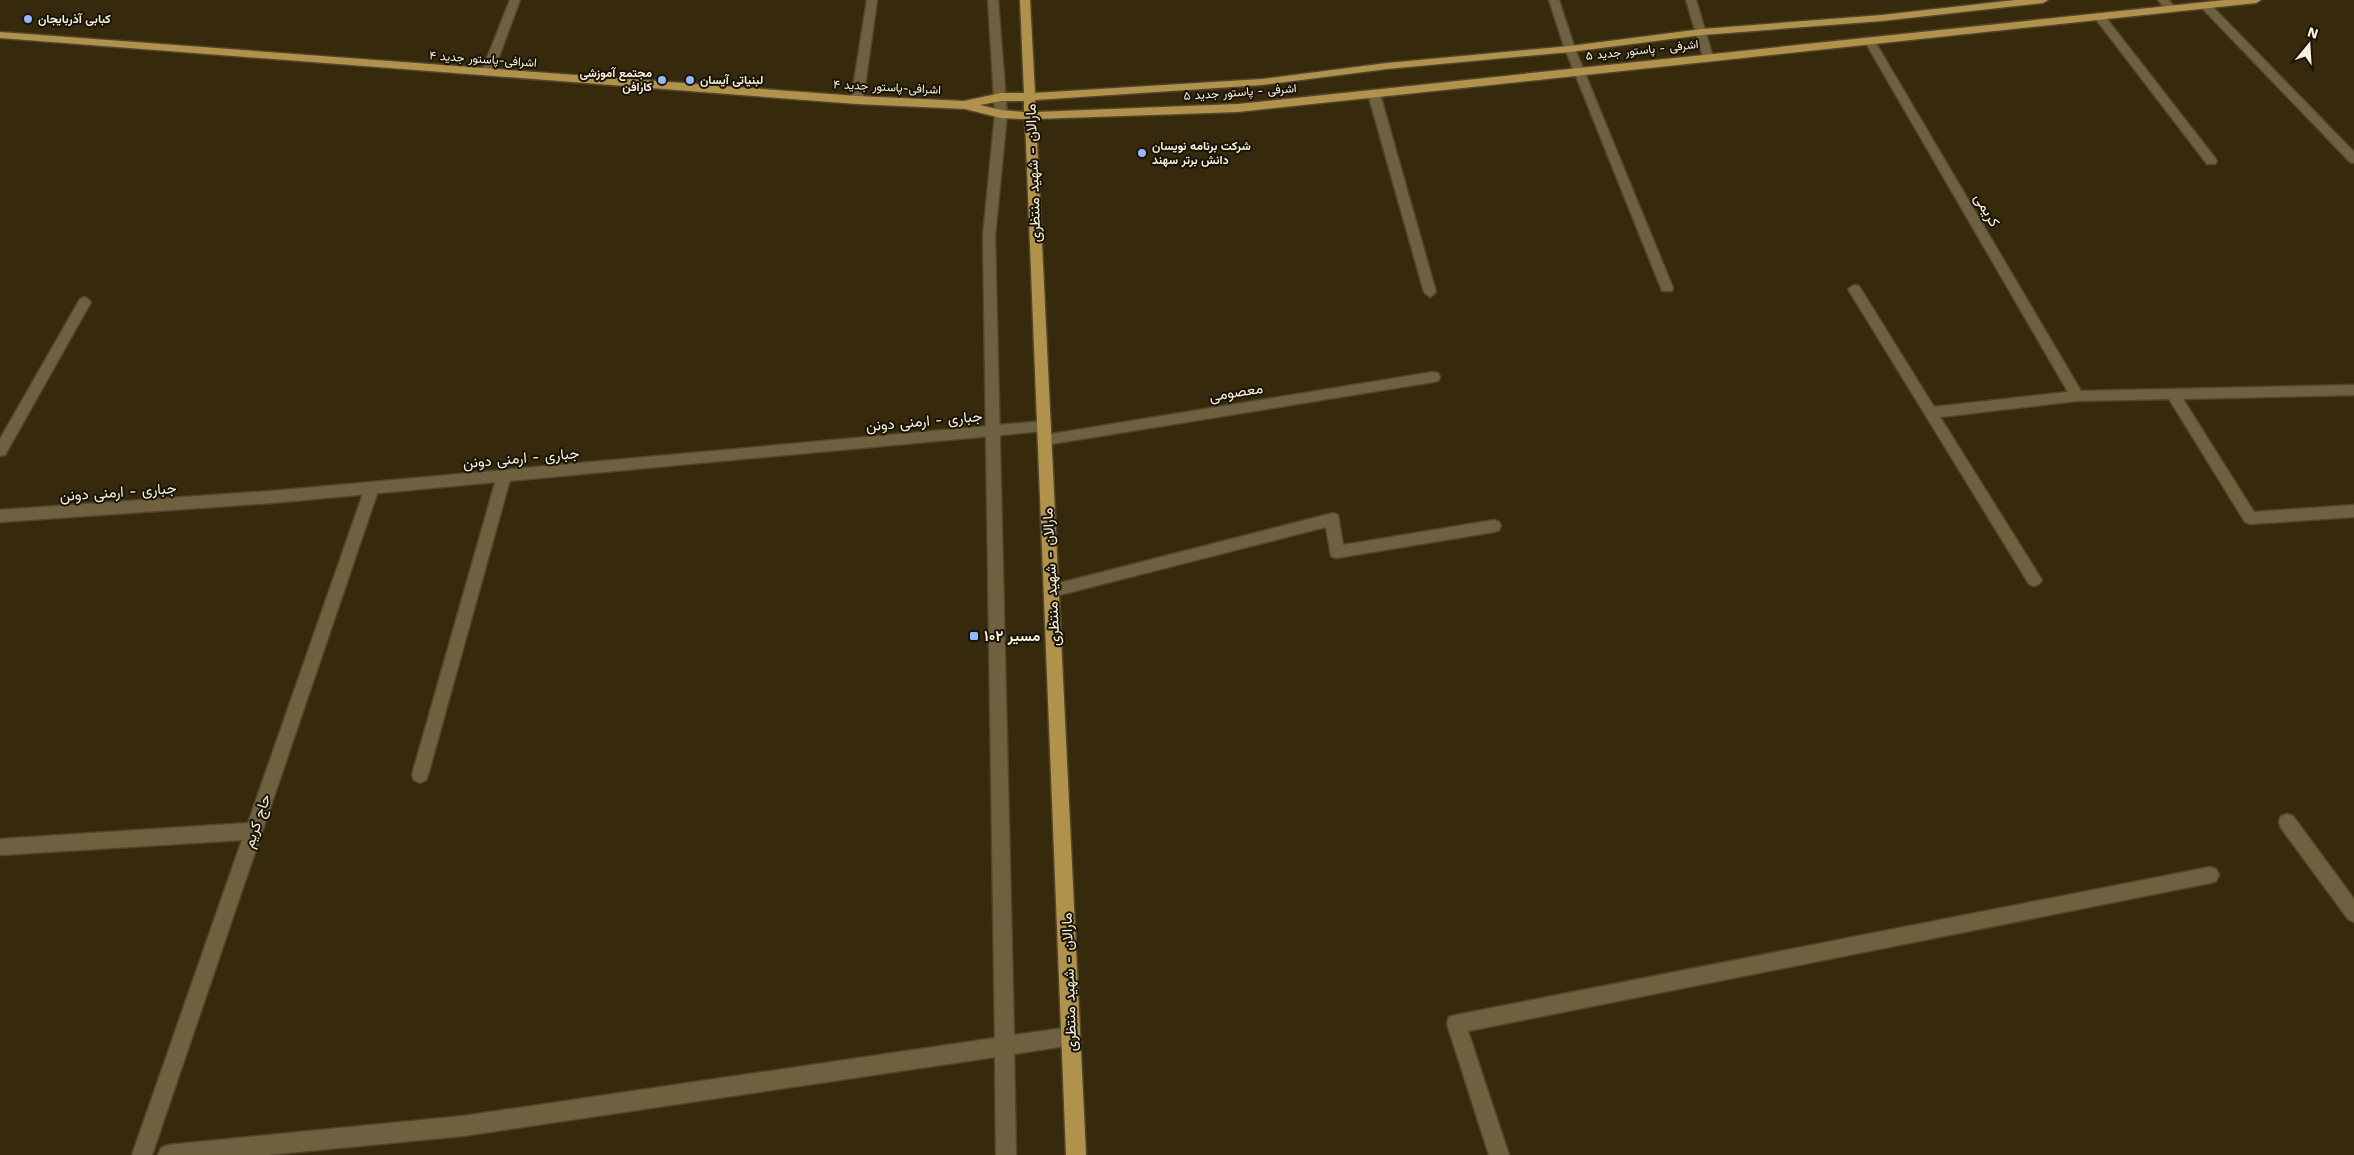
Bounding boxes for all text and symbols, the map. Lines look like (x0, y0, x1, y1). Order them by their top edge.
place label: کبابی آذربایجان (38, 12, 111, 27)
marker: کبابی آذربایجان (22, 13, 34, 25)
north arrow (2284, 20, 2334, 70)
text: N (2306, 23, 2320, 42)
street label: اشرفی - پاستور جدید ۵ (1585, 37, 1699, 64)
street label: اشرافی-پاستور جدید ۴ (429, 48, 537, 71)
place label: مجتمع آموزشی کارافن (579, 66, 653, 95)
place label: لبنیاتی آیسان (700, 73, 763, 87)
marker: مجتمع آموزشی کارافن (656, 74, 668, 86)
marker: لبنیاتی آیسان (684, 74, 696, 86)
street label: اشرافی-پاستور جدید ۴ (833, 77, 941, 98)
street label: اشرفی - پاستور جدید ۵ (1183, 81, 1297, 104)
street label: مارالان - شهید منتظری (1022, 103, 1045, 243)
place label: شرکت برنامه نویسان دانش برتر سهند (1152, 139, 1251, 168)
marker: شرکت برنامه نویسان دانش برتر سهند (1136, 147, 1148, 159)
street label: کریمی (1969, 190, 2004, 231)
street label: معصومی (1208, 379, 1264, 406)
street label: جباری - ارمنی دونن (865, 407, 983, 436)
street label: جباری - ارمنی دونن (462, 444, 580, 473)
street label: جباری - ارمنی دونن (59, 479, 177, 506)
street label: مارالان - شهید منتظری (1038, 507, 1065, 647)
place label: مسیر ۱۰۲ (984, 627, 1040, 645)
marker: مسیر ۱۰۲ (968, 630, 980, 642)
street label: حاج کریم (239, 792, 276, 851)
street label: مارالان - شهید منتظری (1058, 912, 1081, 1052)

